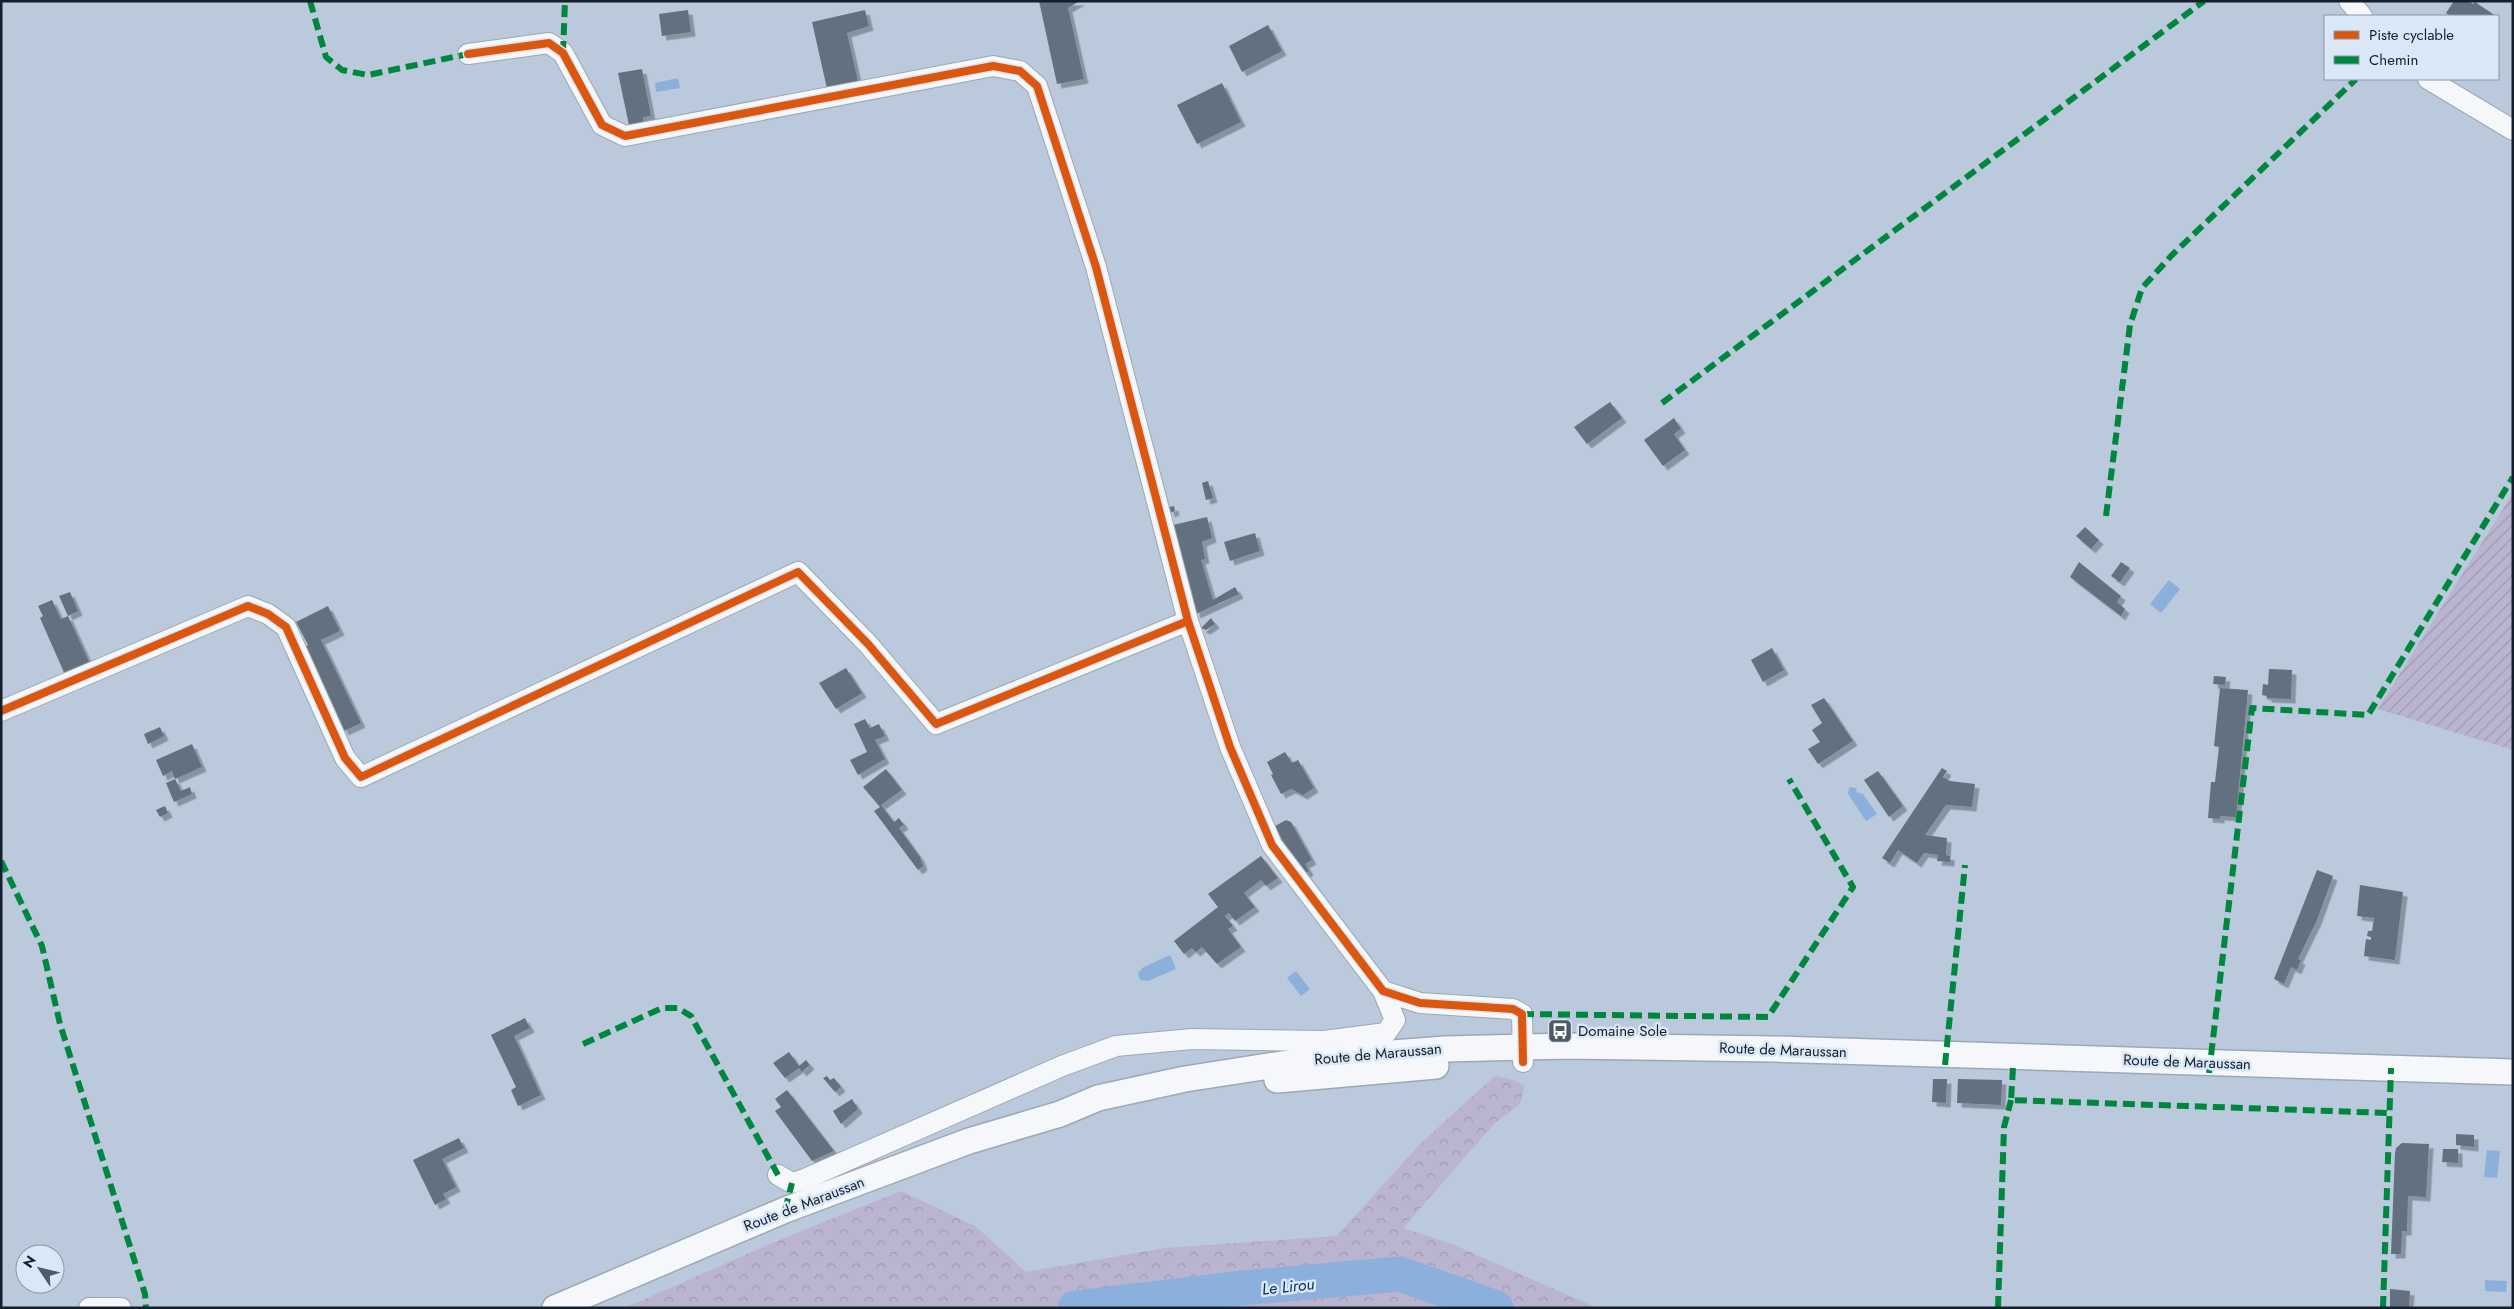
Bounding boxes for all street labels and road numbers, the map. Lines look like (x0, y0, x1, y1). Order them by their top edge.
street label: Route de Maraussan (1313, 1037, 1443, 1071)
street label: Route de Maraussan (1719, 1037, 1847, 1063)
street label: Route de Maraussan (2123, 1049, 2251, 1075)
street label: Route de Maraussan (740, 1171, 868, 1237)

